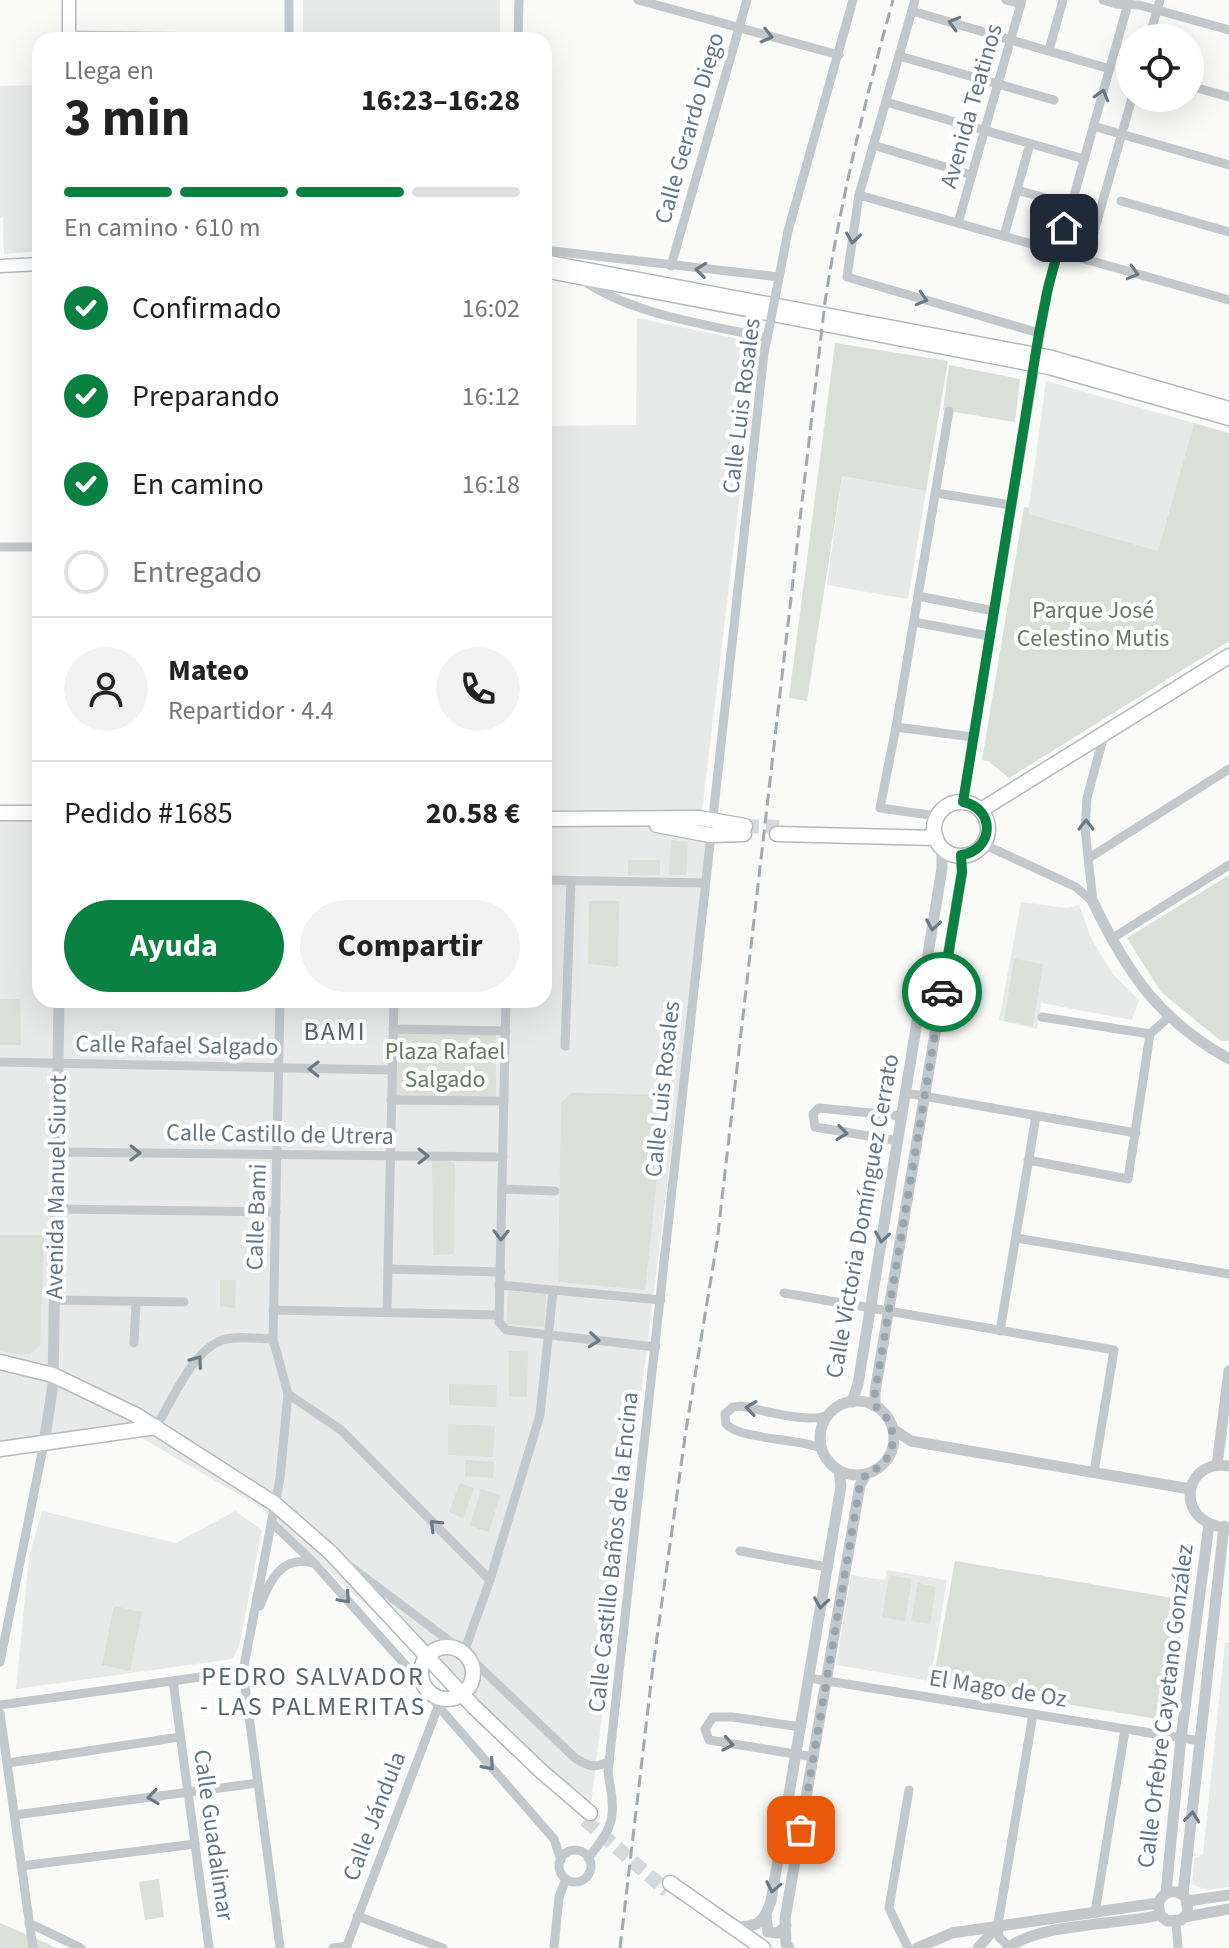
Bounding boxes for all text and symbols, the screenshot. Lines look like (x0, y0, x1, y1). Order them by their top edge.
one-way arrow (948, 16, 962, 32)
street label: Avenida Teatinos (931, 20, 1012, 193)
map controls (1116, 24, 1204, 112)
button: locate (1116, 24, 1204, 112)
one-way arrow (760, 27, 774, 44)
street label: Calle Gerardo Diego (645, 28, 734, 228)
text: Llega en (64, 52, 154, 89)
text: 16:23–16:28 (361, 79, 520, 122)
text: 3 min (64, 82, 191, 156)
one-way arrow (1093, 89, 1109, 103)
pin (1030, 194, 1098, 262)
icon: home (1042, 206, 1086, 250)
text: En camino · 610 m (64, 209, 260, 246)
one-way arrow (845, 231, 862, 244)
one-way arrow (695, 261, 708, 278)
one-way arrow (1125, 264, 1139, 280)
icon: check (64, 286, 108, 330)
text: Confirmado (132, 287, 281, 330)
text: 16:02 (462, 290, 520, 327)
one-way arrow (914, 290, 928, 306)
street label: Calle Luis Rosales (713, 316, 770, 496)
icon: check (64, 374, 108, 418)
text: Preparando (132, 375, 279, 418)
text: 16:12 (462, 378, 520, 415)
icon: check (64, 462, 108, 506)
text: En camino (132, 463, 264, 506)
text: 16:18 (462, 466, 520, 503)
text: Entregado (132, 551, 262, 594)
park label: Parque José Celestino Mutis (1017, 593, 1169, 656)
button: person (64, 647, 148, 731)
button: phone (436, 647, 520, 731)
text: Mateo (168, 649, 249, 692)
text: Repartidor · 4.4 (168, 692, 334, 729)
text: Pedido #1685 (64, 792, 233, 835)
text: 20.58 € (426, 792, 520, 835)
one-way arrow (1077, 818, 1095, 831)
button: Ayuda (64, 900, 284, 992)
button: Compartir (300, 900, 520, 992)
one-way arrow (925, 918, 942, 932)
courier (902, 952, 982, 1032)
icon: car (920, 970, 964, 1014)
street label: Calle Luis Rosales (636, 999, 689, 1179)
district label: BAMI (303, 1013, 367, 1050)
street label: Calle Rafael Salgado (75, 1026, 279, 1065)
park label: Plaza Rafael Salgado (385, 1034, 505, 1097)
street label: Calle Victoria Domínguez Cerrato (817, 1051, 908, 1381)
one-way arrow (307, 1060, 320, 1077)
street label: Avenida Manuel Siurot (37, 1075, 76, 1299)
street label: Calle Castillo de Utrera (166, 1115, 394, 1154)
one-way arrow (835, 1124, 849, 1141)
one-way arrow (129, 1144, 142, 1161)
one-way arrow (417, 1147, 430, 1165)
street label: Calle Bami (237, 1163, 276, 1271)
one-way arrow (493, 1229, 510, 1242)
one-way arrow (875, 1230, 892, 1243)
one-way arrow (588, 1332, 601, 1349)
one-way arrow (187, 1355, 201, 1369)
street label: Calle Castillo Baños de la Encina (579, 1390, 648, 1714)
one-way arrow (745, 1400, 758, 1417)
one-way arrow (430, 1520, 445, 1534)
street label: Calle Orfebre Cayetano González (1128, 1542, 1203, 1870)
one-way arrow (336, 1589, 350, 1604)
one-way arrow (814, 1596, 831, 1609)
district label: PEDRO SALVADOR - LAS PALMERITAS (200, 1658, 426, 1725)
street label: El Mago de Oz (927, 1660, 1069, 1717)
one-way arrow (721, 1734, 735, 1751)
street label: Calle Jándula (334, 1746, 415, 1886)
street label: Calle Guadalimar (184, 1747, 243, 1924)
one-way arrow (480, 1756, 494, 1771)
one-way arrow (146, 1788, 159, 1805)
pin (767, 1796, 835, 1864)
icon: bag (779, 1808, 823, 1852)
one-way arrow (1183, 1810, 1200, 1823)
one-way arrow (766, 1880, 783, 1893)

